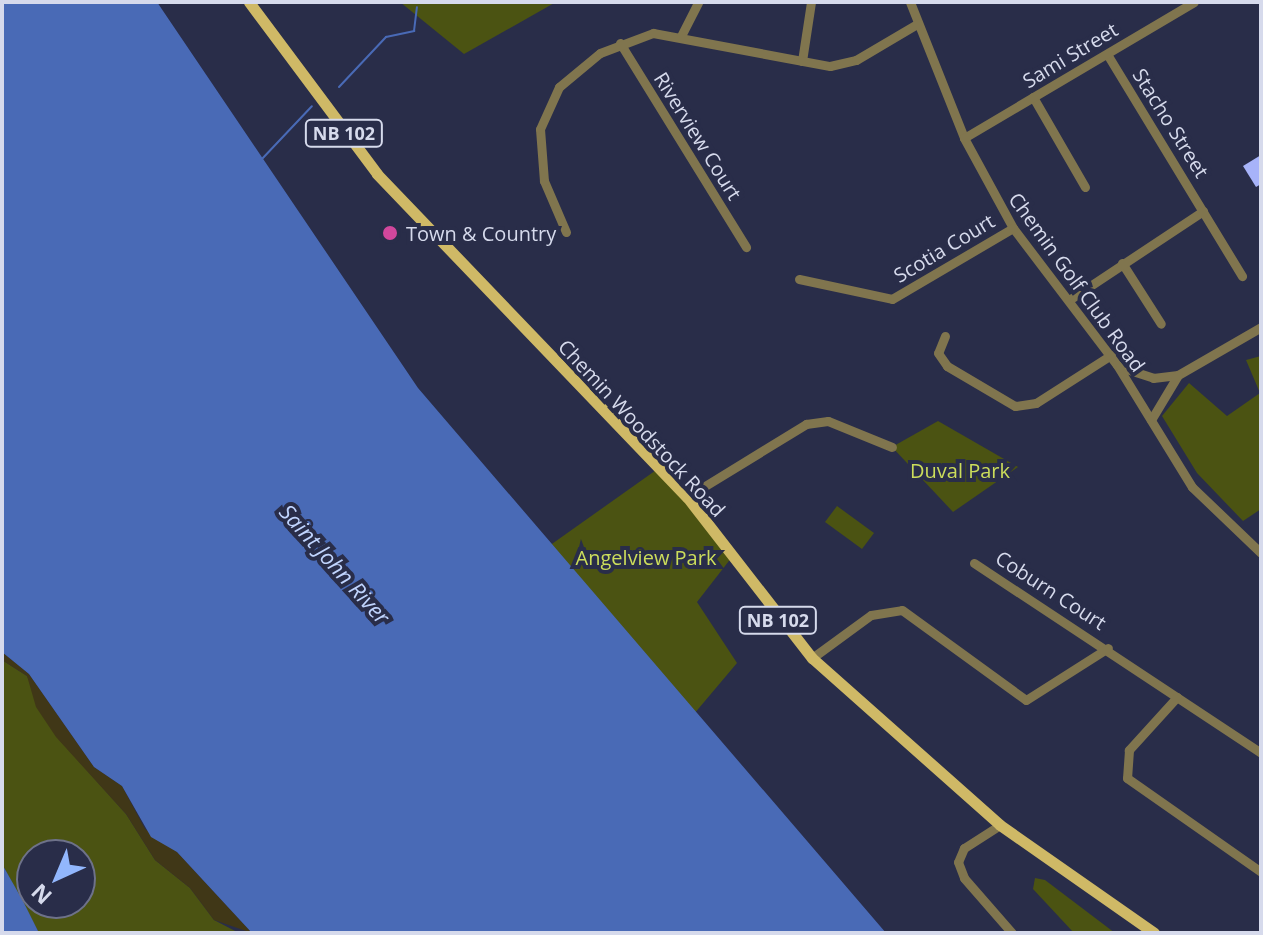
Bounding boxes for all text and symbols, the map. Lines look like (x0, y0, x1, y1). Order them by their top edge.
street label: Sami Street (1018, 17, 1122, 93)
street label: Stacho Street (1128, 64, 1214, 182)
street label: Riverview Court (649, 68, 747, 204)
road number: NB 102 (304, 119, 384, 147)
street label: Chemin Golf Club Road (1004, 188, 1150, 376)
street label: Scotia Court (889, 209, 999, 287)
place label: Town & Country (406, 221, 556, 245)
marker: Town & Country (381, 224, 399, 242)
street label: Chemin Woodstock Road (554, 334, 730, 522)
park label: Duval Park (910, 458, 1010, 482)
water label: Saint John River (274, 499, 396, 629)
park label: Angelview Park (576, 545, 716, 569)
street label: Coburn Court (991, 545, 1111, 635)
road number: NB 102 (738, 606, 818, 634)
north arrow (16, 839, 96, 919)
text: N (24, 878, 58, 912)

